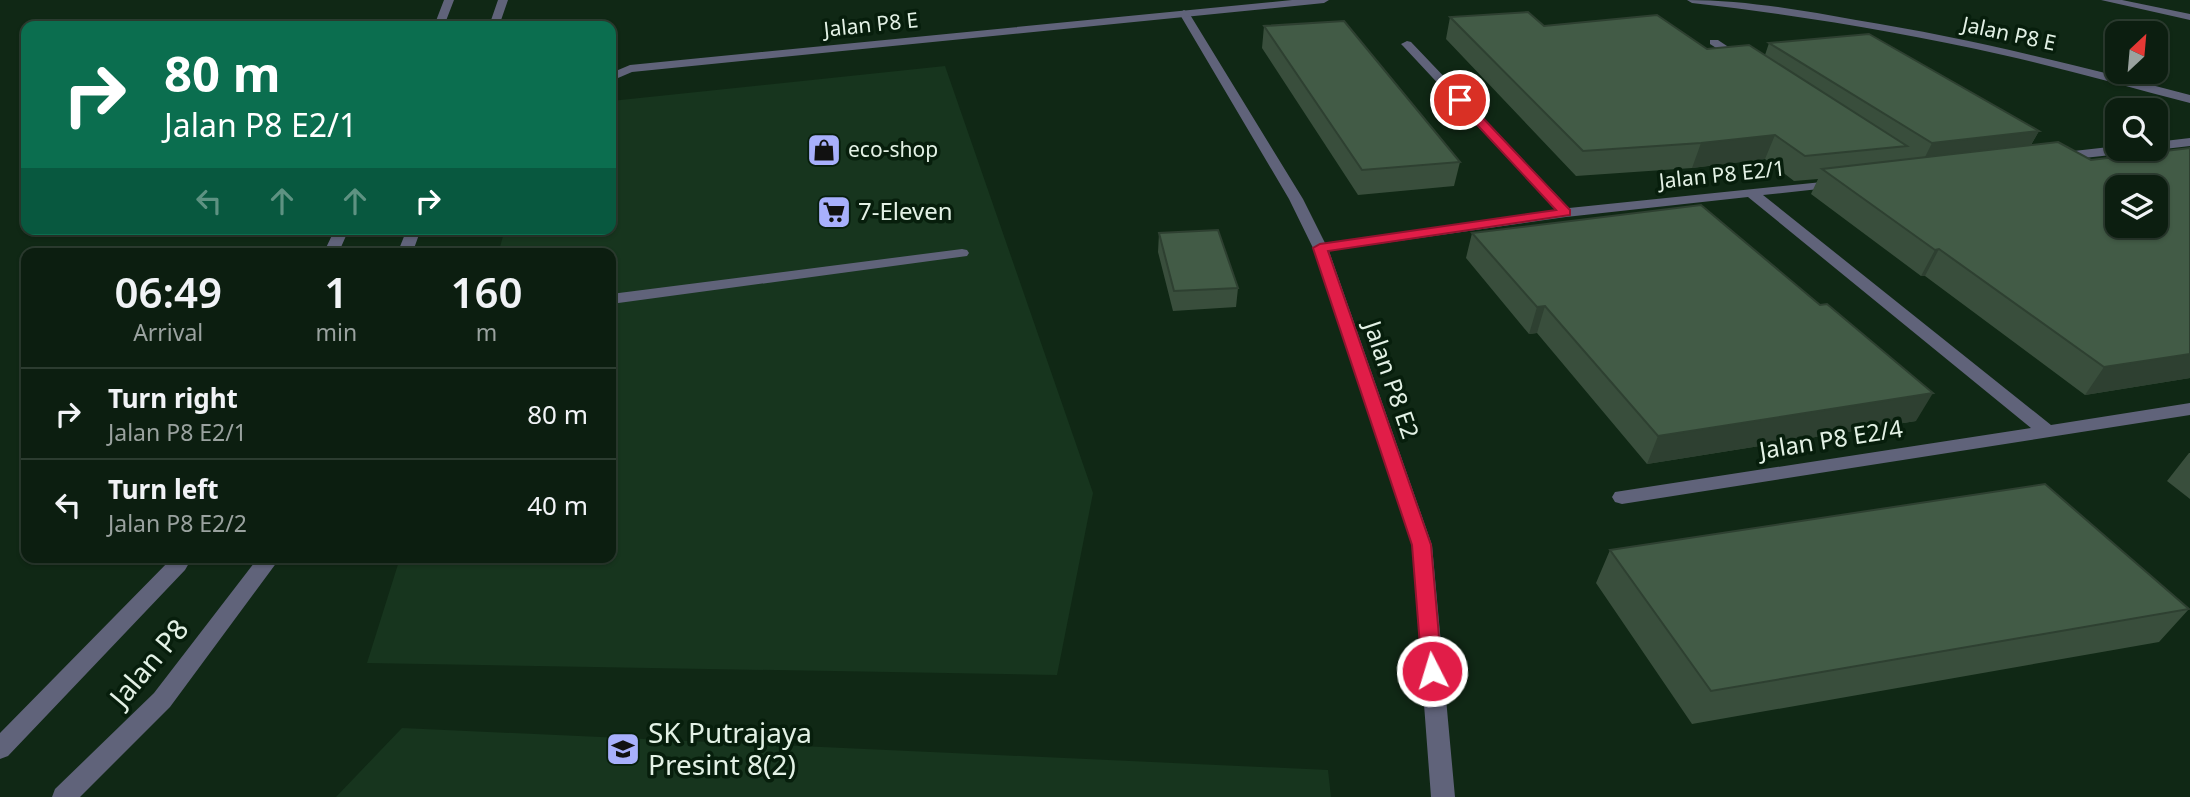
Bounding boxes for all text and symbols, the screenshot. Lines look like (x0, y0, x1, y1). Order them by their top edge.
street label: Jalan P8 E (820, 5, 920, 43)
street label: Jalan P8 E (1958, 9, 2059, 57)
north arrow (2105, 21, 2168, 84)
map controls (2105, 21, 2168, 238)
text: 80 m (164, 40, 281, 106)
icon: right (49, 49, 140, 140)
pin (1430, 70, 1490, 130)
icon: arrive (1441, 81, 1479, 119)
button: search (2105, 98, 2168, 161)
text: Jalan P8 E2/1 (164, 103, 357, 146)
shop icon: eco-shop (805, 131, 843, 169)
place label: eco-shop (848, 135, 938, 163)
street label: Jalan P8 E2/1 (1655, 153, 1786, 195)
button: layers (2105, 175, 2168, 238)
icon: left (190, 182, 228, 220)
icon: ahead (263, 182, 301, 220)
icon: ahead (336, 182, 374, 220)
icon: right (409, 182, 447, 220)
supermarket icon: 7-Eleven (815, 193, 853, 231)
place label: 7-Eleven (858, 194, 953, 227)
text: 06:49 (114, 263, 222, 320)
text: 1 (324, 263, 348, 320)
text: 160 (451, 263, 523, 320)
street label: Jalan P8 E2 (1356, 314, 1428, 443)
text: Arrival (133, 316, 203, 348)
text: min (315, 316, 357, 348)
text: m (476, 316, 497, 348)
text: Turn right (108, 380, 238, 416)
icon: right (49, 395, 87, 433)
text: 80 m (527, 396, 588, 432)
street label: Jalan P8 E2/4 (1755, 411, 1905, 466)
text: Jalan P8 E2/1 (108, 416, 247, 448)
text: Turn left (108, 471, 219, 507)
icon: left (49, 486, 87, 524)
text: 40 m (527, 487, 588, 523)
text: Jalan P8 E2/2 (108, 507, 247, 539)
street label: Jalan P8 (98, 610, 196, 717)
position arrow (1395, 634, 1469, 708)
place label: SK Putrajaya Presint 8(2) (648, 713, 812, 783)
school or university icon: SK Putrajaya Presint 8(2) (604, 730, 642, 768)

